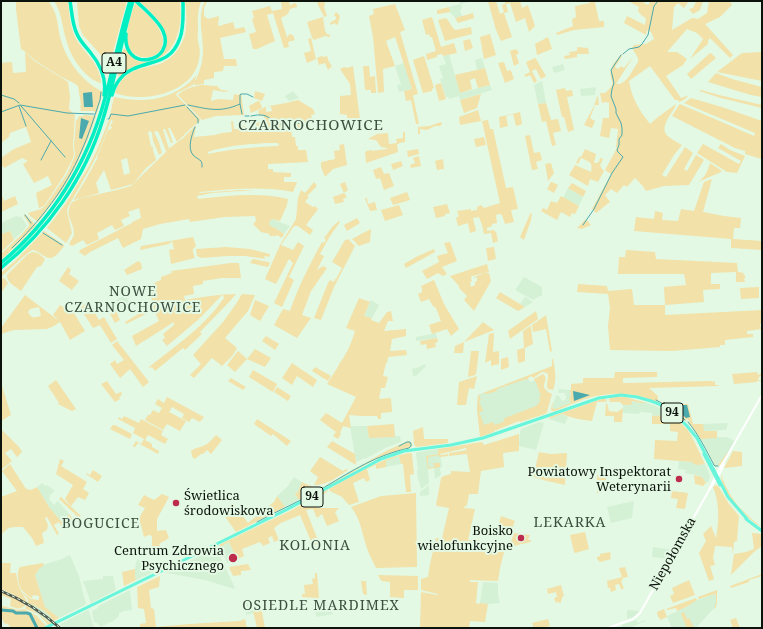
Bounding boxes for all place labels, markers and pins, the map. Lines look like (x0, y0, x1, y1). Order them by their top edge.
place label: Powiatowy Inspektorat Weterynarii (528, 464, 671, 495)
marker: Powiatowy Inspektorat Weterynarii (674, 474, 684, 484)
place label: Świetlica środowiskowa (184, 488, 274, 519)
marker: Świetlica środowiskowa (171, 498, 181, 508)
place label: Boisko wielofunkcyjne (417, 523, 513, 554)
marker: Boisko wielofunkcyjne (516, 533, 526, 543)
place label: Centrum Zdrowia Psychicznego (114, 543, 224, 574)
marker: Centrum Zdrowia Psychicznego (227, 552, 239, 564)

